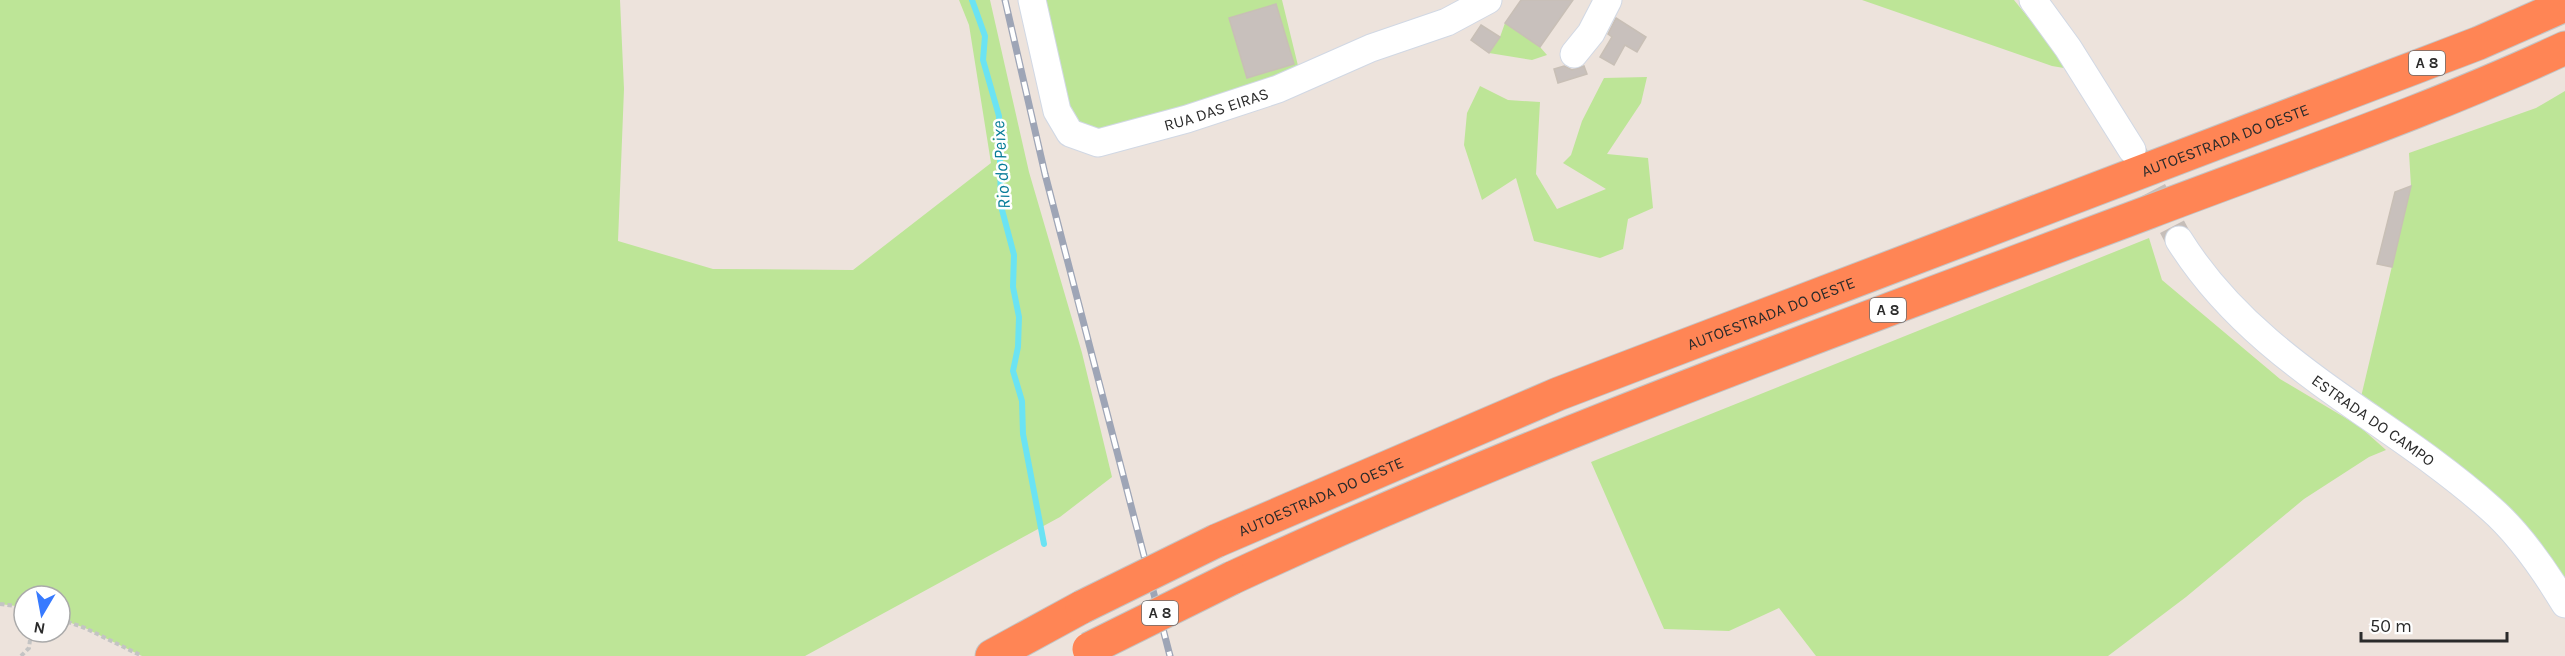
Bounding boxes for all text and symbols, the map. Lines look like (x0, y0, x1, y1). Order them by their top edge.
road number: A 8 (2409, 51, 2445, 75)
street label: RUA DAS EIRAS (1162, 84, 1271, 135)
street label: AUTOESTRADA DO OESTE (2139, 100, 2312, 181)
water label: Rio do Peixe (987, 120, 1015, 210)
street label: AUTOESTRADA DO OESTE (1684, 273, 1858, 354)
road number: A 8 (1870, 298, 1906, 322)
street label: ESTRADA DO CAMPO (2308, 370, 2438, 470)
street label: AUTOESTRADA DO OESTE (1235, 453, 1406, 540)
north arrow (12, 584, 72, 644)
road number: A 8 (1142, 601, 1178, 625)
scale bar (2361, 605, 2506, 643)
text: 50 m (2370, 615, 2412, 637)
text: N (32, 618, 47, 639)

